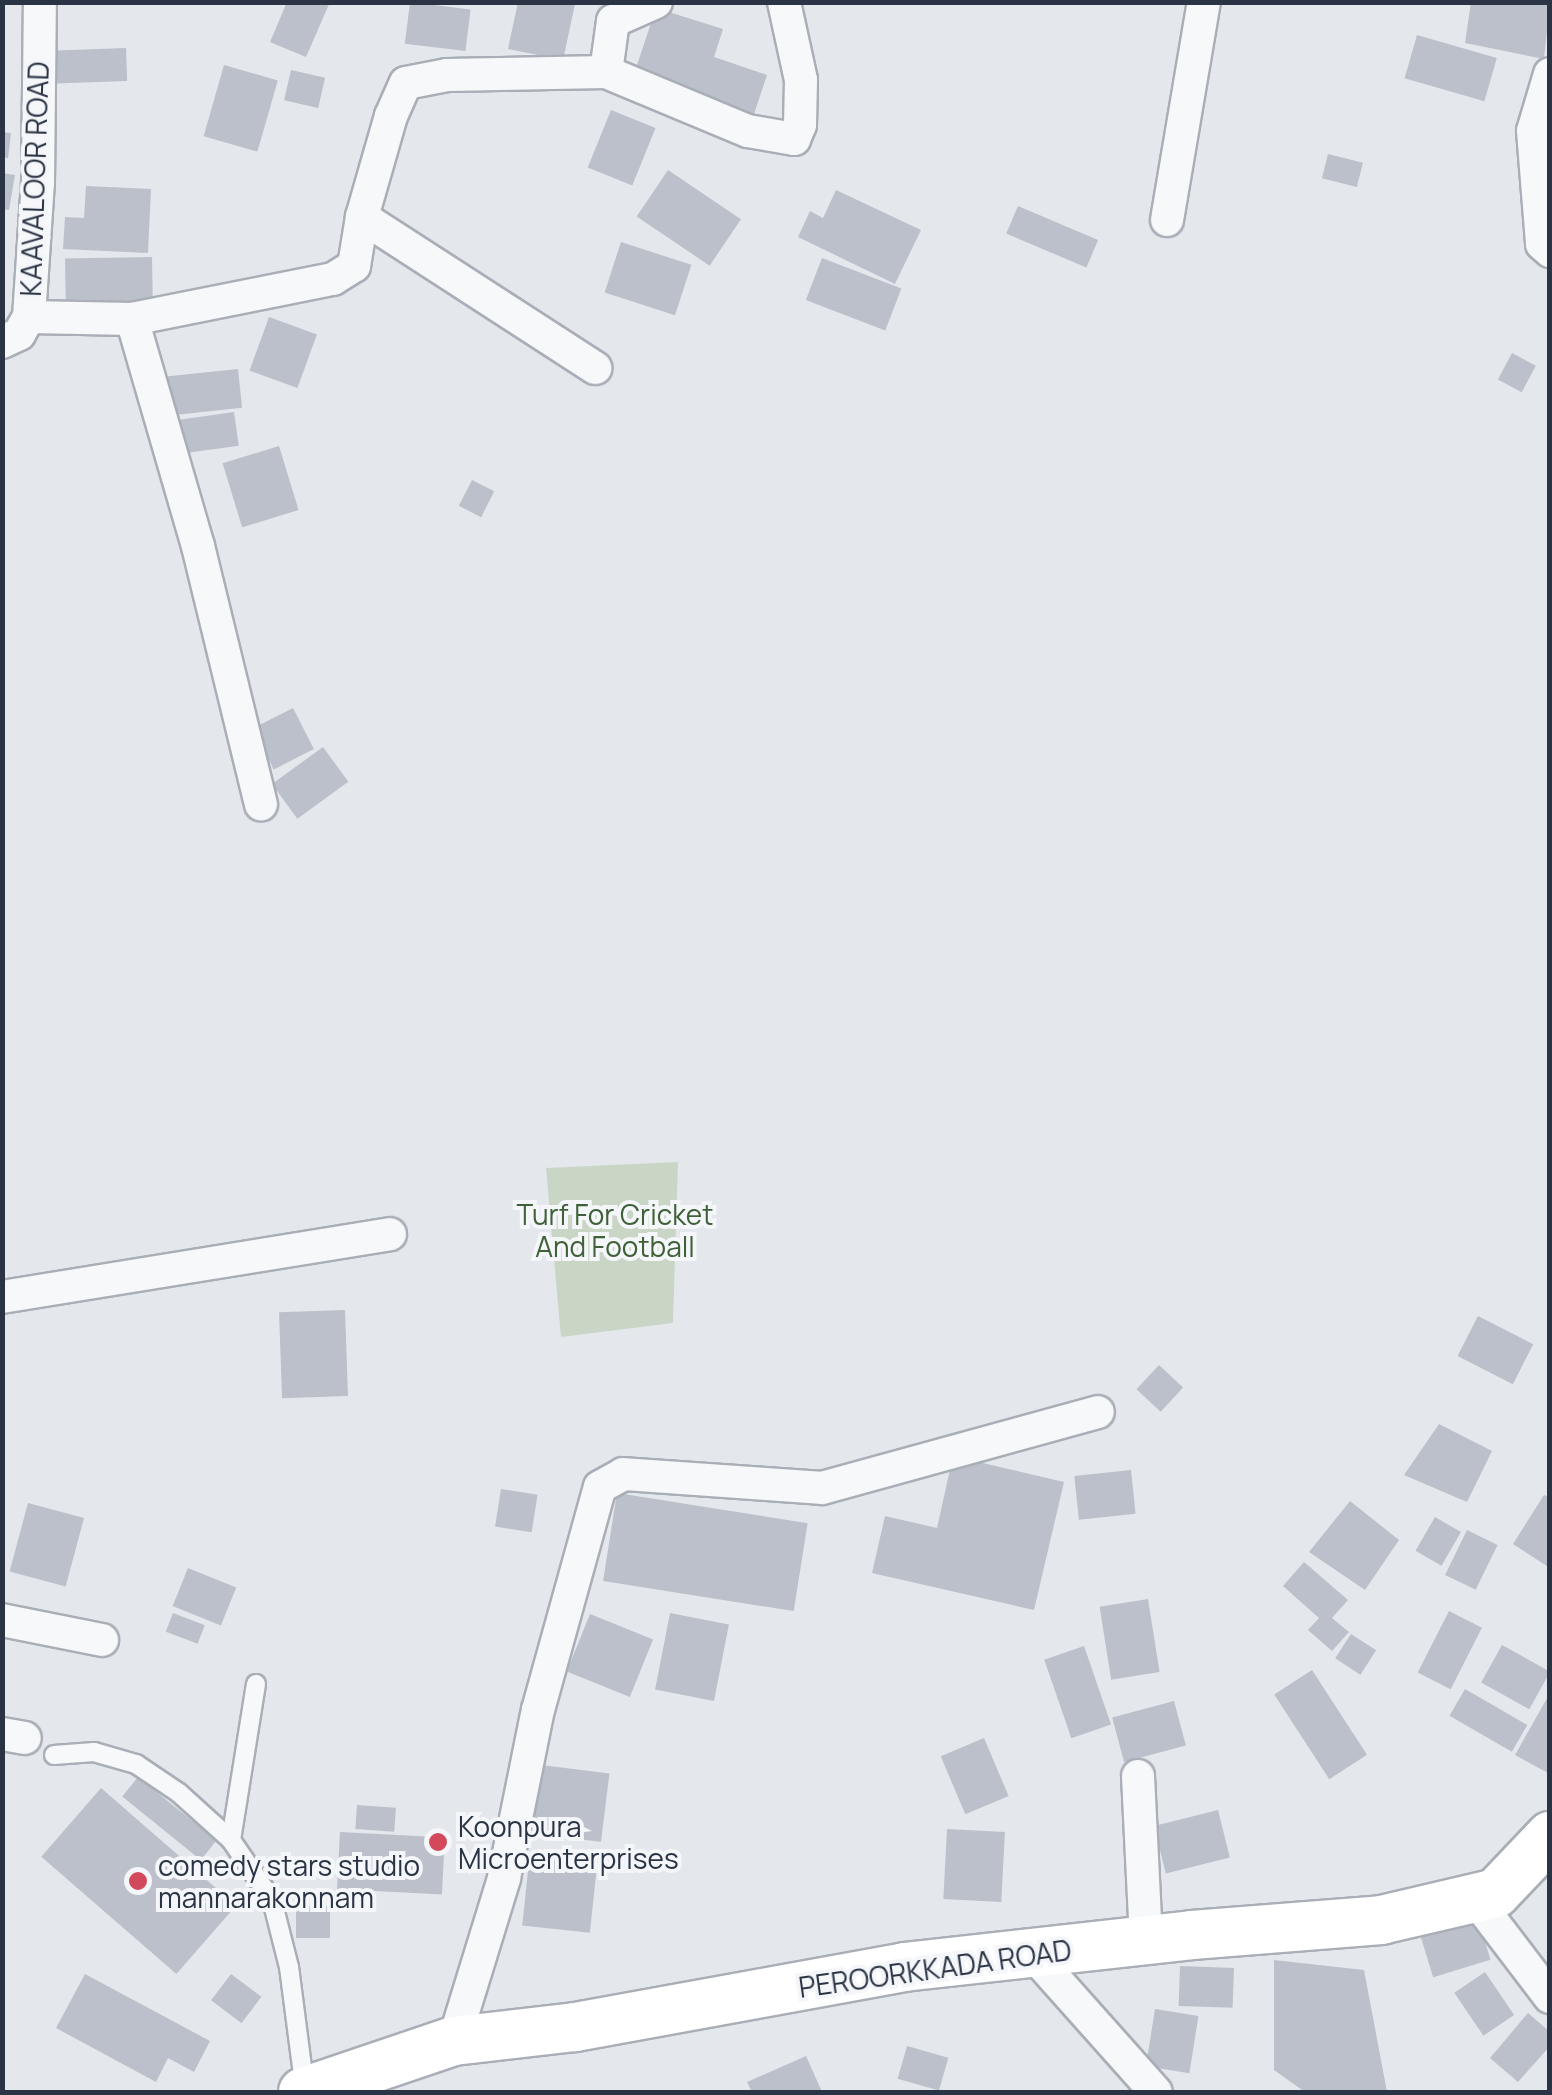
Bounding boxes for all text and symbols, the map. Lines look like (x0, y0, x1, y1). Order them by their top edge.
street label: KAAVALOOR ROAD (13, 61, 55, 297)
park label: Turf For Cricket And Football (517, 1197, 713, 1263)
place label: Koonpura Microenterprises (458, 1809, 679, 1875)
marker: Koonpura Microenterprises (427, 1831, 449, 1853)
place label: comedy stars studio mannarakonnam (158, 1848, 420, 1914)
marker: comedy stars studio mannarakonnam (127, 1870, 149, 1892)
street label: PEROORKKADA ROAD (796, 1932, 1074, 2004)

